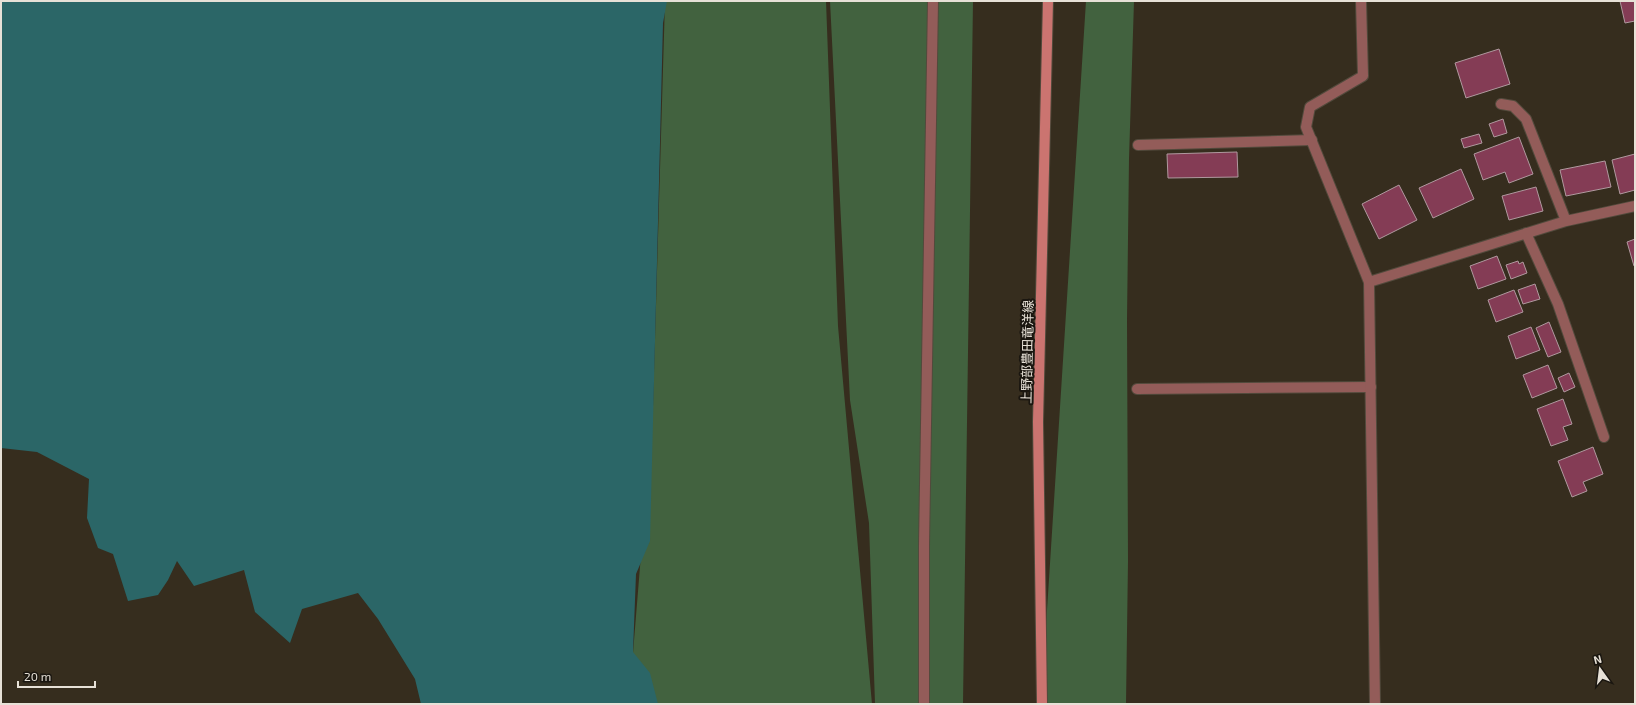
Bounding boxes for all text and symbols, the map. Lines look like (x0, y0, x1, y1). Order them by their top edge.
street label: 上野部豊田竜洋線 (1018, 300, 1036, 404)
north arrow (1580, 649, 1620, 689)
text: N (1592, 652, 1603, 666)
scale bar (18, 663, 95, 689)
text: 20 m (24, 669, 51, 683)

